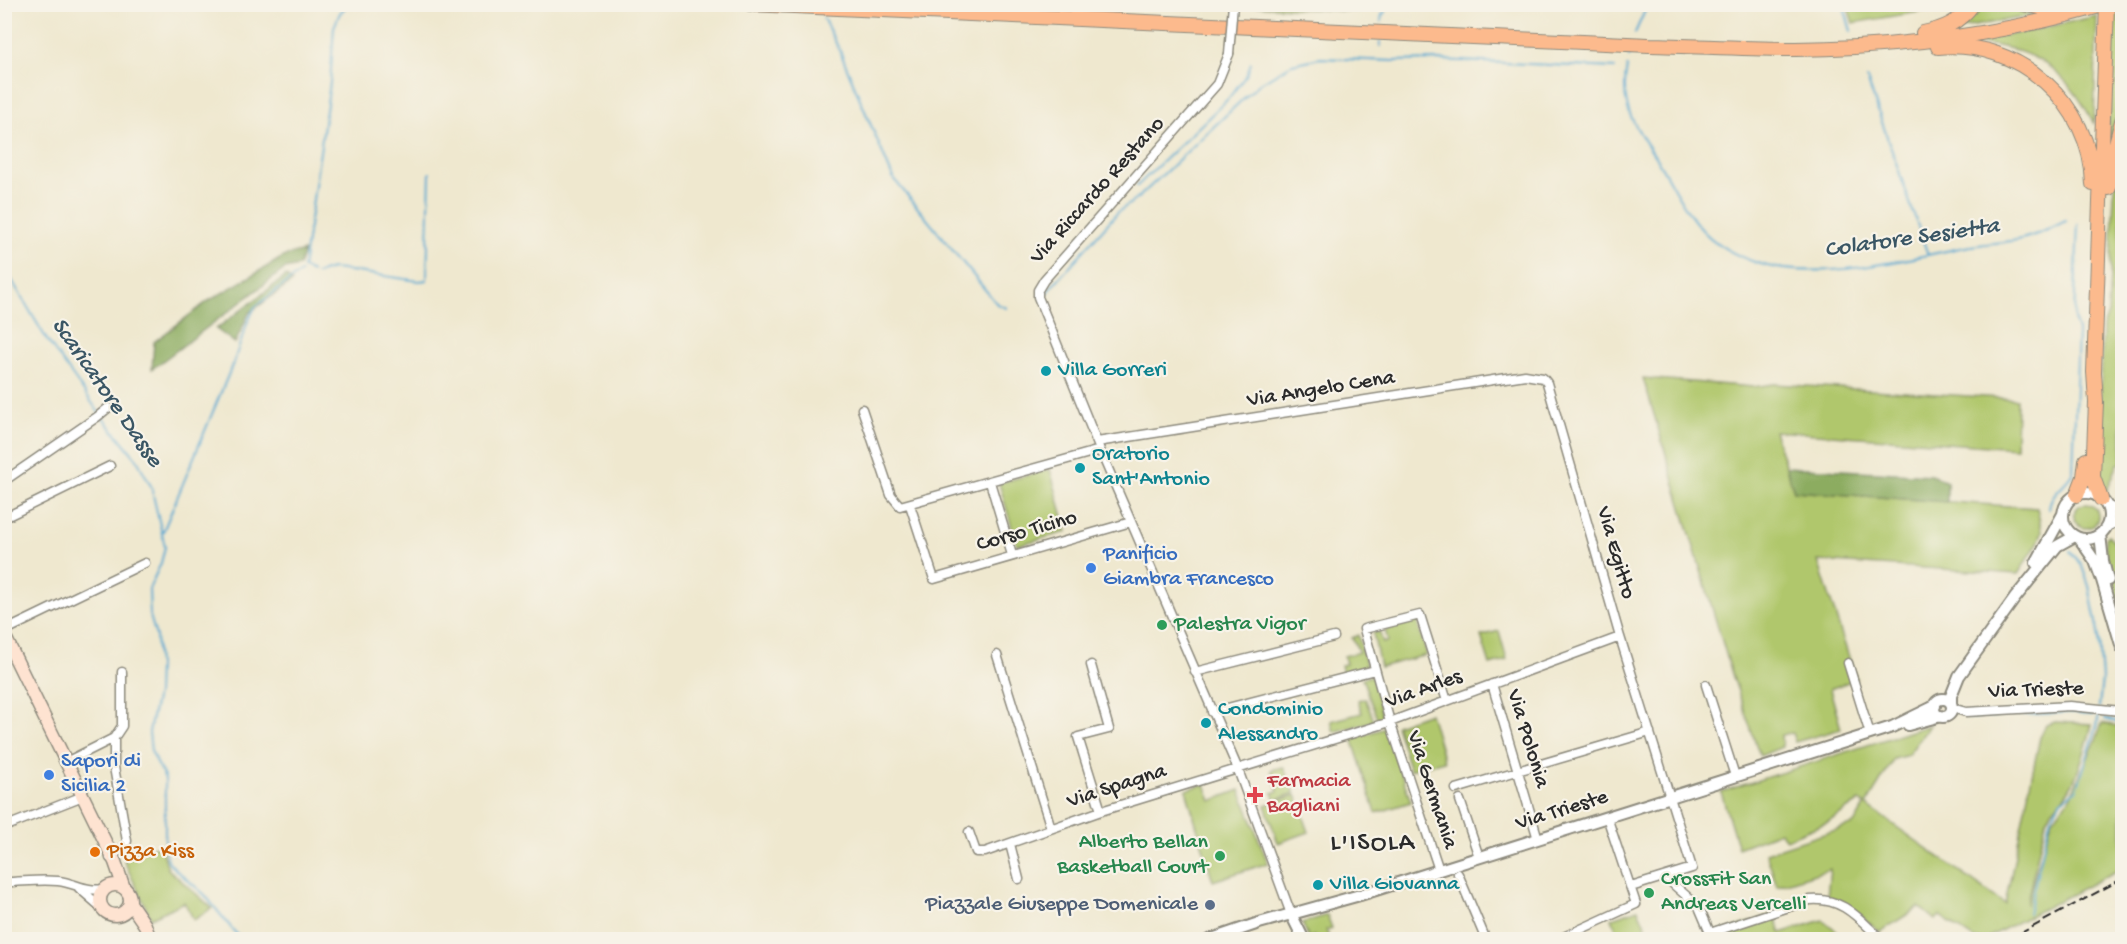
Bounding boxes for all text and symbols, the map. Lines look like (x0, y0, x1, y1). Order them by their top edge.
street label: Via Riccardo Restano (1024, 112, 1171, 271)
water label: Colatore Sesietta (1823, 212, 2003, 266)
water label: Scaricatore Dasse (44, 313, 169, 475)
place label: Villa Gorreri (1057, 358, 1167, 384)
marker: Villa Gorreri (1039, 364, 1053, 378)
street label: Via Angelo Cena (1244, 365, 1397, 415)
place label: Oratorio Sant'Antonio (1092, 442, 1210, 493)
marker: Oratorio Sant'Antonio (1073, 461, 1087, 475)
street label: Via Egitto (1589, 503, 1641, 602)
street label: Corso Ticino (974, 505, 1080, 559)
place label: Panificio Giambra Francesco (1102, 542, 1274, 593)
marker: Panificio Giambra Francesco (1084, 561, 1098, 575)
place label: Palestra Vigor (1173, 612, 1308, 638)
marker: Palestra Vigor (1155, 618, 1169, 632)
street label: Via Arles (1381, 664, 1467, 716)
street label: Via Trieste (1987, 676, 2085, 706)
street label: Via Polonia (1499, 686, 1555, 792)
place label: Condominio Alessandro (1218, 697, 1323, 748)
marker: Condominio Alessandro (1199, 716, 1213, 730)
street label: Via Germania (1399, 727, 1463, 853)
place label: Sapori di Sicilia 2 (61, 749, 141, 800)
street label: Via Spagna (1063, 759, 1171, 816)
marker: Sapori di Sicilia 2 (42, 768, 56, 782)
place label: Farmacia Bagliani (1266, 769, 1351, 820)
street label: Via Trieste (1512, 784, 1612, 838)
marker: Farmacia Bagliani (1248, 788, 1262, 802)
district label: L'ISOLA (1330, 829, 1416, 860)
place label: Alberto Bellan Basketball Court (1056, 830, 1210, 881)
place label: Pizza Kiss (106, 839, 195, 865)
marker: Pizza Kiss (88, 845, 102, 859)
marker: Alberto Bellan Basketball Court (1213, 849, 1227, 863)
place label: CrossFit San Andreas Vercelli (1661, 867, 1807, 918)
place label: Villa Giovanna (1329, 872, 1460, 898)
marker: Villa Giovanna (1311, 878, 1325, 892)
marker: CrossFit San Andreas Vercelli (1642, 886, 1656, 900)
place label: Piazzale Giuseppe Domenicale (924, 892, 1199, 918)
marker: Piazzale Giuseppe Domenicale (1203, 898, 1217, 912)

